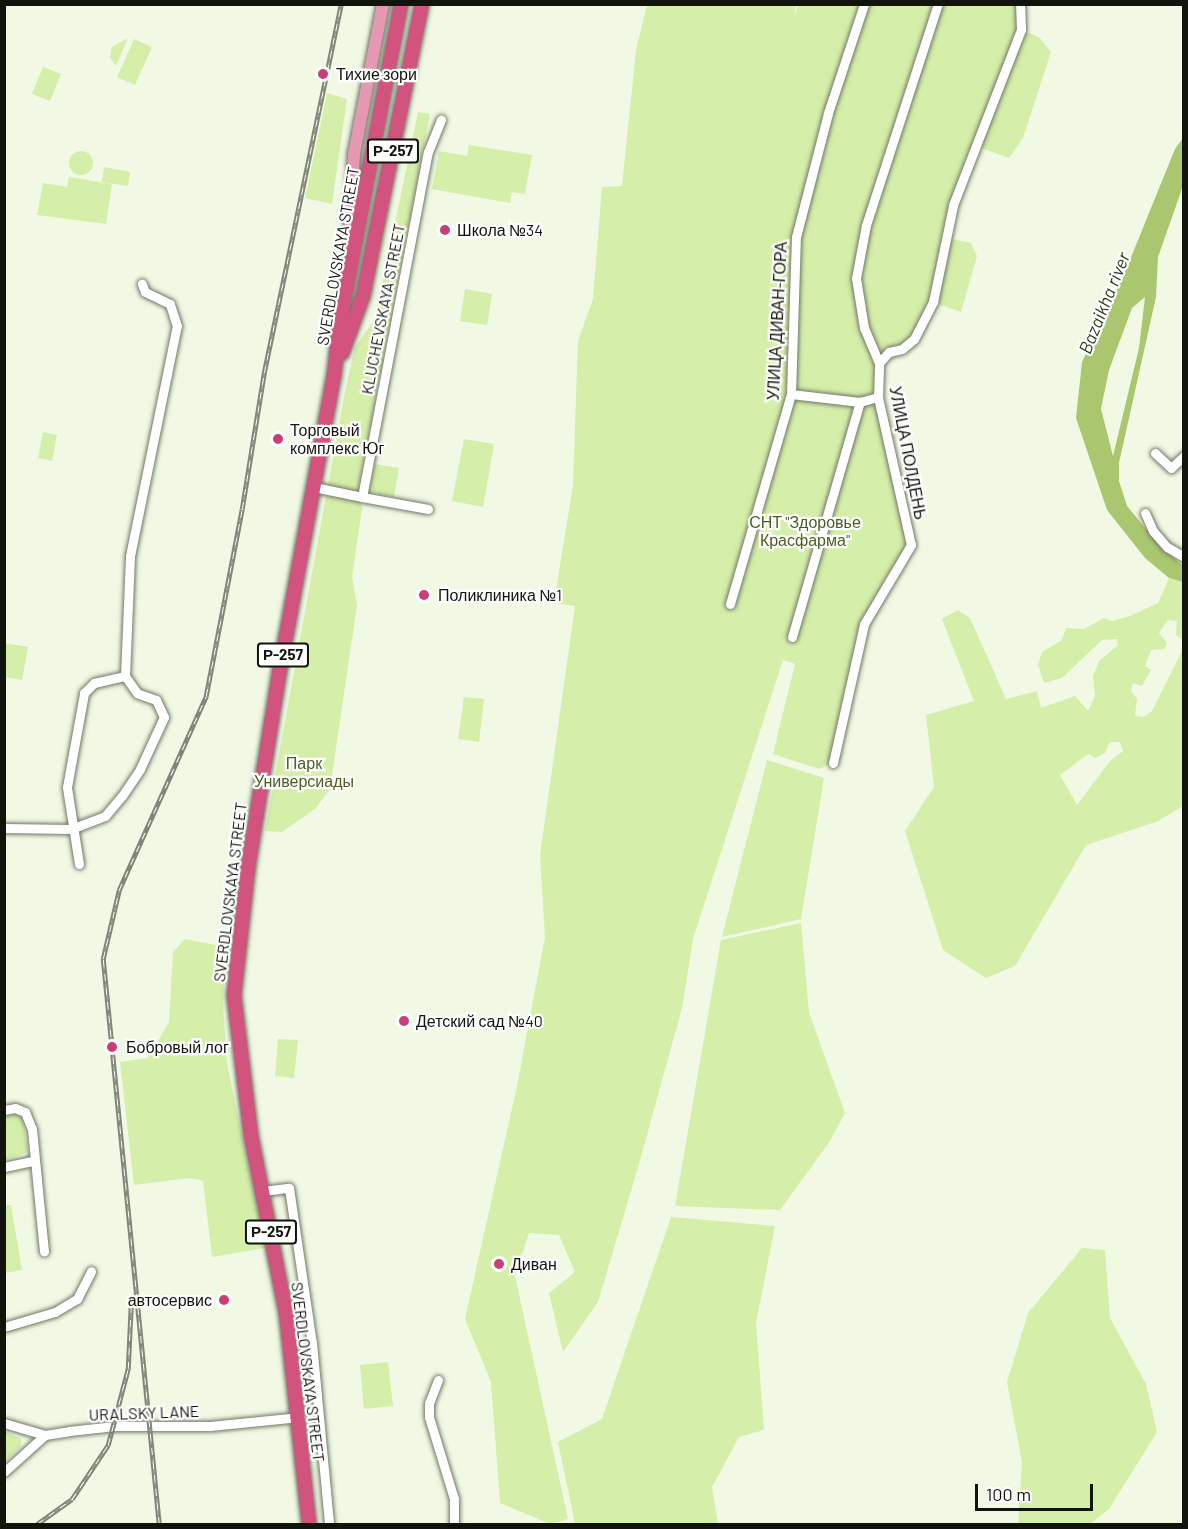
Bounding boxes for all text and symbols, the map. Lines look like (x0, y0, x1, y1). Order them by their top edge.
place label: Тихие зори (336, 64, 417, 84)
marker: Тихие зори (314, 65, 332, 83)
road number: Р-257 (366, 139, 420, 163)
street label: SVERDLOVSKAYA STREET (313, 165, 363, 347)
place label: Школа №34 (457, 220, 543, 240)
street label: KLUCHEVSKAYA STREET (357, 222, 409, 396)
marker: Школа №34 (438, 223, 452, 237)
street label: УЛИЦА ДИВАН-ГОРА (763, 241, 791, 401)
water label: Bazaikha river (1074, 249, 1134, 357)
street label: УЛИЦА ПОЛДЕНЬ (886, 385, 930, 521)
place label: Торговый комплекс Юг (290, 420, 384, 458)
marker: Торговый комплекс Юг (271, 432, 285, 446)
park label: СНТ "Здоровье Красфарма" (749, 512, 861, 550)
place label: Поликлиника №1 (438, 585, 562, 605)
marker: Поликлиника №1 (415, 586, 433, 604)
road number: Р-257 (256, 643, 310, 667)
park label: Парк Универсиады (254, 753, 354, 791)
street label: SVERDLOVSKAYA STREET (209, 801, 251, 983)
place label: Детский сад №40 (416, 1011, 543, 1031)
marker: Детский сад №40 (397, 1014, 411, 1028)
place label: Бобровый лог (126, 1037, 229, 1057)
marker: Бобровый лог (103, 1038, 121, 1056)
road number: Р-257 (244, 1220, 298, 1244)
place label: Диван (511, 1254, 557, 1274)
marker: Диван (492, 1257, 506, 1271)
street label: SVERDLOVSKAYA STREET (287, 1281, 329, 1463)
place label: автосервис (128, 1290, 212, 1310)
marker: автосервис (217, 1293, 231, 1307)
street label: URALSKY LANE (88, 1401, 200, 1425)
scale bar (978, 1472, 1096, 1510)
text: 100 m (986, 1483, 1031, 1505)

